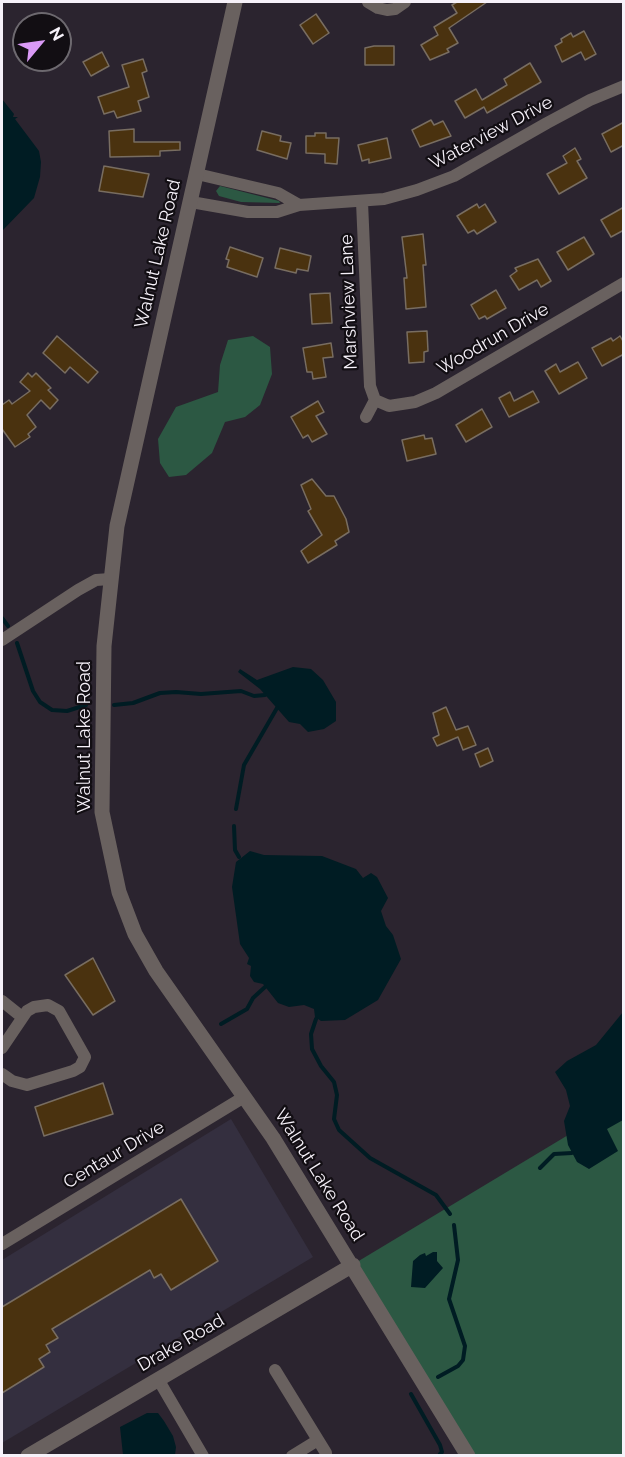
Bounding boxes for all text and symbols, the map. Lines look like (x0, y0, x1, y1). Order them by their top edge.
north arrow (12, 12, 72, 72)
text: N (45, 24, 68, 44)
street label: Waterview Drive (426, 91, 556, 175)
street label: Walnut Lake Road (130, 177, 186, 331)
street label: Marshview Lane (336, 234, 362, 370)
street label: Woodrun Drive (433, 298, 553, 380)
street label: Walnut Lake Road (74, 661, 96, 813)
street label: Walnut Lake Road (270, 1105, 368, 1245)
street label: Centaur Drive (60, 1116, 168, 1194)
street label: Drake Road (134, 1310, 228, 1376)

